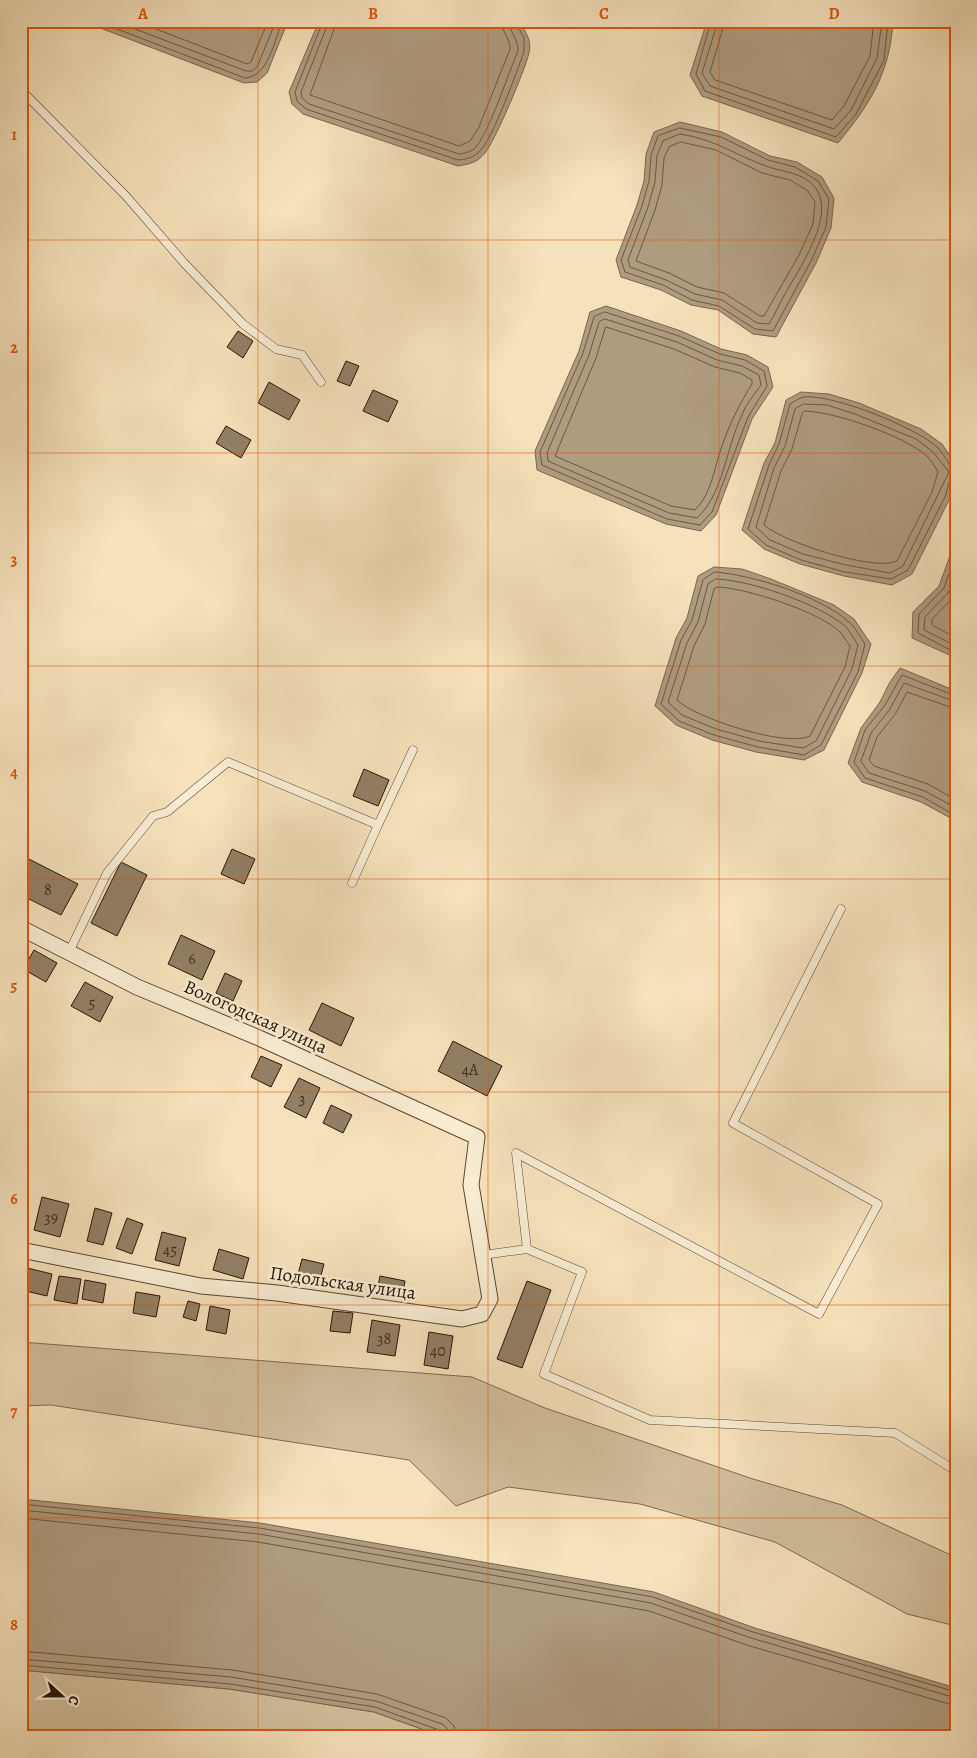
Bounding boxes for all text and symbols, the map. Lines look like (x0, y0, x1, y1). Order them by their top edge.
text: A (137, 3, 149, 25)
text: B (368, 3, 378, 25)
text: C (599, 3, 609, 25)
text: D (828, 3, 840, 25)
text: 1 (11, 124, 17, 146)
text: 2 (10, 337, 18, 359)
text: 3 (11, 549, 18, 571)
text: 4 (10, 762, 18, 784)
house number: 8 (44, 879, 52, 901)
house number: 6 (188, 948, 196, 970)
street label: Вологодская улица (180, 974, 332, 1060)
text: 5 (11, 975, 18, 997)
house number: 5 (89, 992, 96, 1014)
house number: 4А (462, 1059, 479, 1081)
house number: 3 (299, 1088, 305, 1110)
text: 6 (10, 1188, 18, 1210)
house number: 39 (44, 1207, 58, 1229)
house number: 45 (163, 1239, 177, 1261)
street label: Подольская улица (268, 1260, 418, 1306)
house number: 38 (377, 1328, 391, 1350)
house number: 40 (430, 1340, 446, 1362)
text: 7 (11, 1401, 18, 1423)
text: 8 (10, 1614, 18, 1636)
north arrow (38, 1670, 88, 1720)
text: С (63, 1693, 84, 1708)

